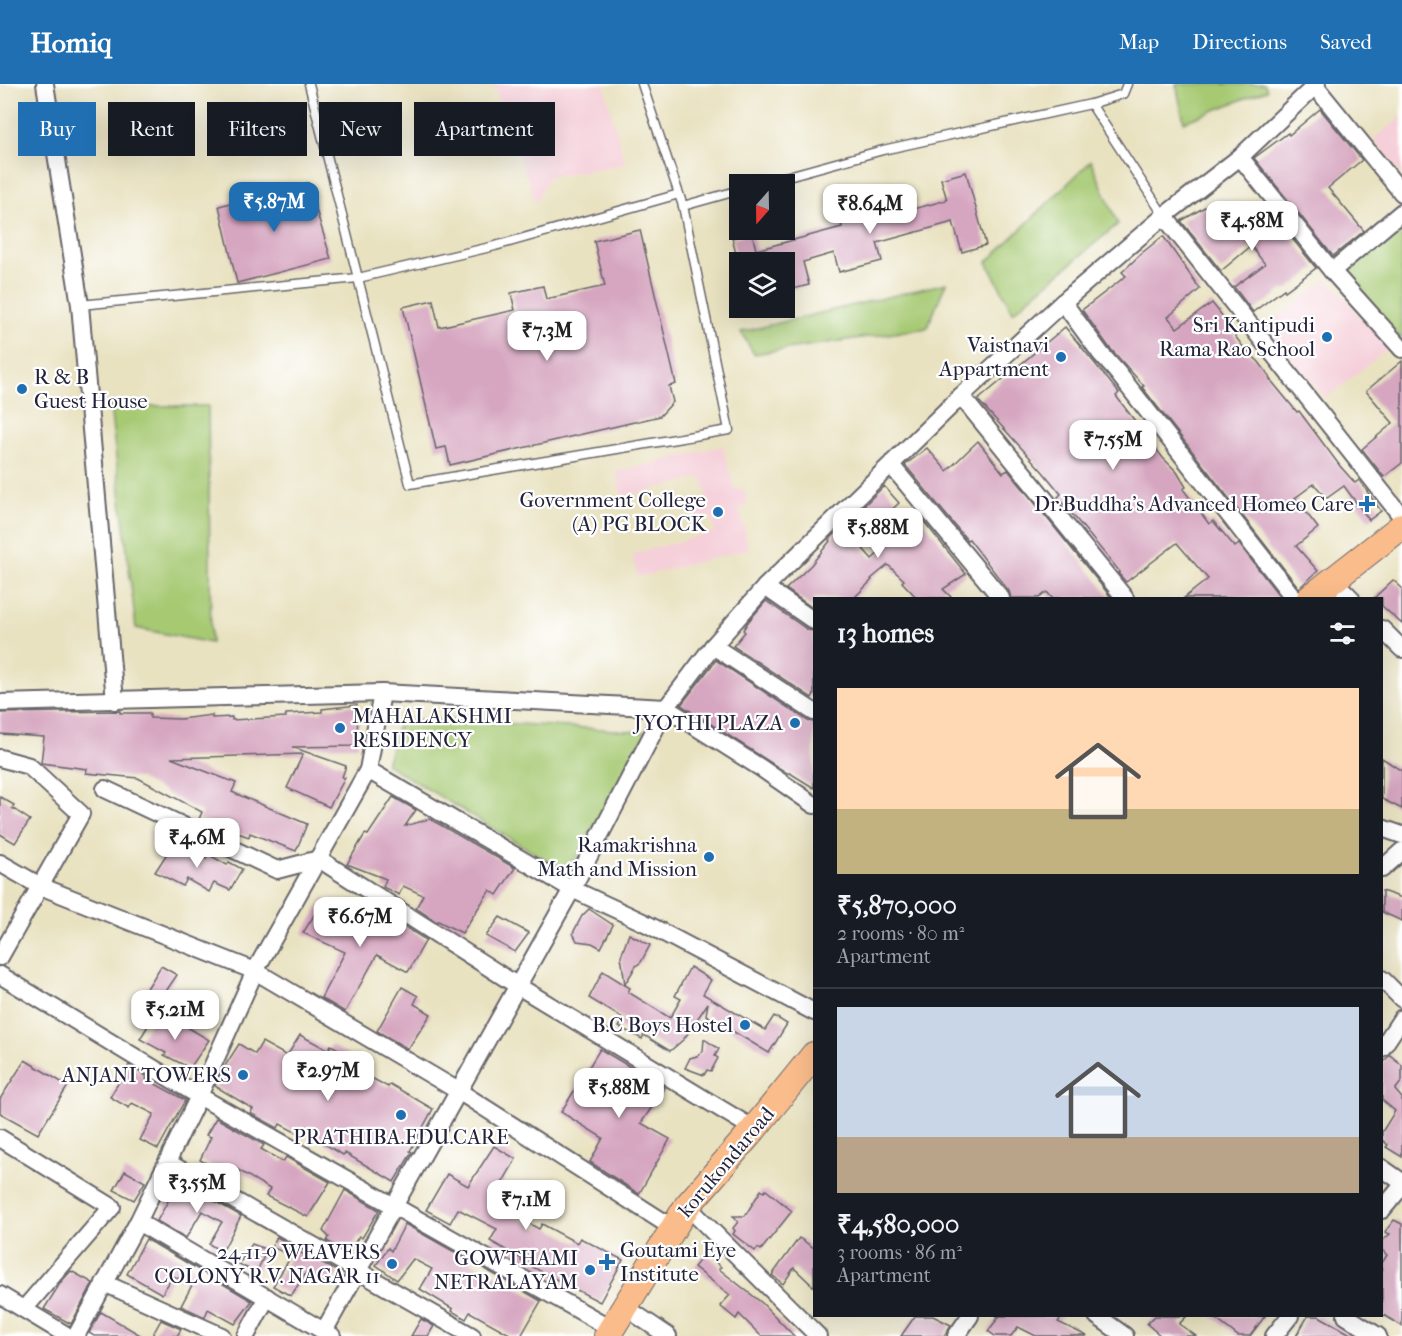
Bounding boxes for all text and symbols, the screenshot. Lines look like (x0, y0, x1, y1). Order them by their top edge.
text: Homiq (30, 26, 112, 59)
text: Map (1119, 30, 1159, 54)
text: Directions (1192, 30, 1287, 54)
text: Saved (1320, 30, 1372, 54)
chip: Buy (18, 102, 96, 156)
chip: Rent (108, 102, 195, 156)
chip: Filters (207, 102, 307, 156)
chip: New (319, 102, 402, 156)
chip: Apartment (414, 102, 555, 156)
north arrow (729, 174, 795, 240)
map controls (729, 174, 795, 318)
pin: ₹5.87M (225, 182, 323, 233)
pin: ₹8.64M (821, 184, 919, 235)
text: ₹5.87M (243, 190, 305, 213)
text: ₹8.64M (837, 192, 903, 215)
pin: ₹4.58M (1203, 201, 1301, 252)
text: ₹4.58M (1220, 209, 1284, 232)
button: layers (729, 252, 795, 318)
pin: ₹7.3M (505, 311, 589, 362)
place label: Sri Kantipudi Rama Rao School (1159, 313, 1315, 361)
text: ₹7.3M (521, 319, 573, 342)
marker: Sri Kantipudi Rama Rao School (1320, 330, 1334, 344)
place label: Vaistnavi Appartment (938, 333, 1049, 381)
marker: Vaistnavi Appartment (1054, 350, 1068, 364)
place label: R & B Guest House (34, 365, 148, 413)
marker: R & B Guest House (15, 382, 29, 396)
pin: ₹7.55M (1064, 420, 1162, 471)
text: ₹7.55M (1083, 428, 1143, 451)
place label: Government College (A) PG BLOCK (519, 488, 708, 536)
place label: Dr.Buddha's Advanced Homeo Care (1034, 492, 1354, 516)
marker: Dr.Buddha's Advanced Homeo Care (1358, 495, 1376, 513)
marker: Government College (A) PG BLOCK (711, 505, 725, 519)
pin: ₹5.88M (829, 508, 927, 559)
text: ₹5.88M (847, 516, 909, 539)
icon: filters (1326, 617, 1359, 650)
text: 13 homes (837, 618, 934, 649)
place label: MAHALAKSHMI RESIDENCY (352, 704, 512, 752)
place label: JYOTHI PLAZA (632, 711, 783, 735)
marker: JYOTHI PLAZA (788, 716, 802, 730)
marker: MAHALAKSHMI RESIDENCY (333, 721, 347, 735)
icon: home (1044, 727, 1152, 835)
pin: ₹4.6M (155, 818, 239, 869)
text: ₹4.6M (169, 826, 225, 849)
place label: Ramakrishna Math and Mission (537, 833, 697, 881)
marker: Ramakrishna Math and Mission (702, 850, 716, 864)
text: ₹5,870,000 (837, 890, 957, 921)
pin: ₹6.67M (311, 897, 409, 948)
text: ₹6.67M (328, 905, 392, 928)
text: 2 rooms · 80 m² (837, 922, 964, 945)
text: Apartment (837, 945, 931, 968)
pin: ₹5.21M (126, 990, 224, 1041)
text: ₹5.21M (145, 998, 205, 1021)
place label: B.C Boys Hostel (592, 1013, 733, 1037)
marker: B.C Boys Hostel (738, 1018, 752, 1032)
icon: home (1044, 1046, 1152, 1154)
pin: ₹2.97M (279, 1051, 377, 1102)
text: ₹2.97M (296, 1059, 360, 1082)
place label: ANJANI TOWERS (61, 1063, 231, 1087)
marker: ANJANI TOWERS (236, 1068, 250, 1082)
pin: ₹5.88M (570, 1068, 668, 1119)
text: ₹5.88M (588, 1076, 650, 1099)
street label: korukondaroad (673, 1102, 779, 1222)
marker: PRATHIBA.EDU.CARE (394, 1108, 408, 1122)
place label: PRATHIBA.EDU.CARE (293, 1125, 509, 1149)
pin: ₹3.55M (148, 1163, 246, 1214)
text: ₹3.55M (168, 1171, 226, 1194)
pin: ₹7.1M (484, 1180, 568, 1231)
text: ₹7.1M (501, 1188, 551, 1211)
text: ₹4,580,000 (837, 1209, 959, 1240)
place label: Goutami Eye Institute (620, 1238, 736, 1286)
place label: 24-11-9 WEAVERS COLONY R.V. NAGAR 11 (154, 1240, 380, 1288)
text: 3 rooms · 86 m² (837, 1241, 962, 1264)
place label: GOWTHAMI NETRALAYAM (434, 1246, 578, 1294)
marker: Goutami Eye Institute (598, 1253, 616, 1271)
marker: 24-11-9 WEAVERS COLONY R.V. NAGAR 11 (385, 1257, 399, 1271)
marker: GOWTHAMI NETRALAYAM (583, 1263, 597, 1277)
text: Apartment (837, 1264, 931, 1287)

